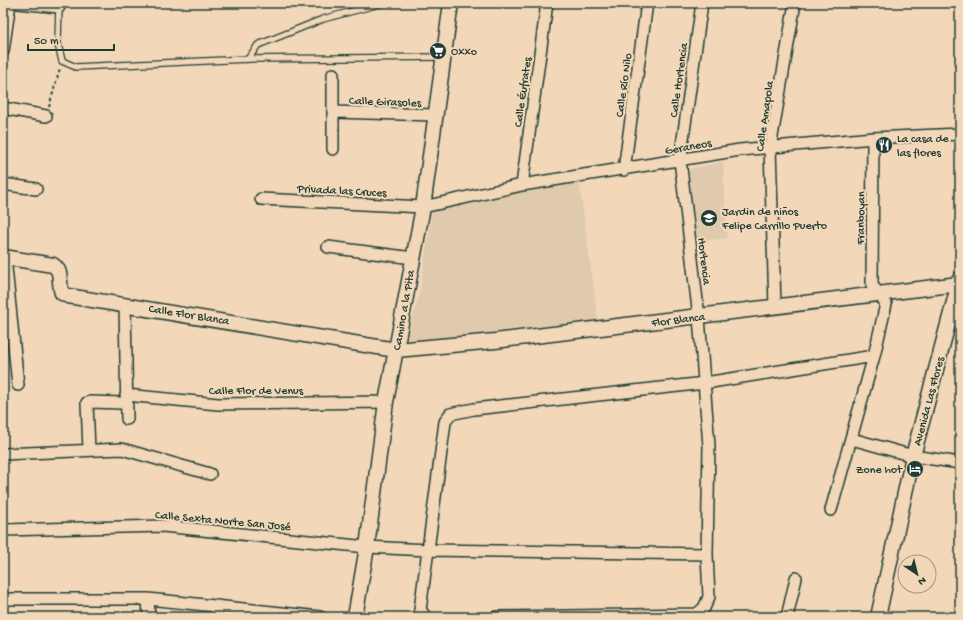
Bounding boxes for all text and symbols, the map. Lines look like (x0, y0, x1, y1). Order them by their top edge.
scale bar (28, 26, 114, 52)
text: 50 m (34, 35, 59, 49)
supermarket icon: Oxxo (428, 41, 448, 61)
street label: Calle Hortencia (668, 42, 692, 118)
place label: Oxxo (451, 46, 477, 60)
street label: Calle Río Nilo (614, 52, 636, 118)
street label: Calle Éufrates (512, 56, 536, 128)
street label: Calle Amapola (754, 80, 778, 152)
street label: Calle Girasoles (348, 95, 422, 111)
place label: La casa de las flores (897, 133, 950, 161)
restaurant icon: La casa de las flores (874, 135, 894, 155)
street label: Geraneos (664, 137, 713, 159)
street label: Privada las Cruces (296, 183, 388, 201)
street label: Franboyan (855, 191, 869, 246)
place label: Jardin de niños Felipe Carrillo Puerto (721, 206, 827, 234)
school or university icon: Jardin de niños Felipe Carrillo Puerto (699, 208, 719, 228)
street label: Hortencia (693, 237, 713, 286)
street label: Camino a la Pita (391, 269, 419, 352)
street label: Calle Flor Blanca (147, 303, 230, 329)
street label: Flor Blanca (650, 311, 706, 331)
street label: Avenida Las Flores (911, 355, 949, 448)
street label: Calle Flor de Venus (209, 385, 304, 399)
hotel icon: Zone hot (905, 459, 925, 479)
place label: Zone hot (856, 464, 903, 478)
street label: Calle Sexta Norte San José (154, 509, 292, 535)
north arrow (897, 554, 937, 594)
text: N (915, 574, 928, 588)

